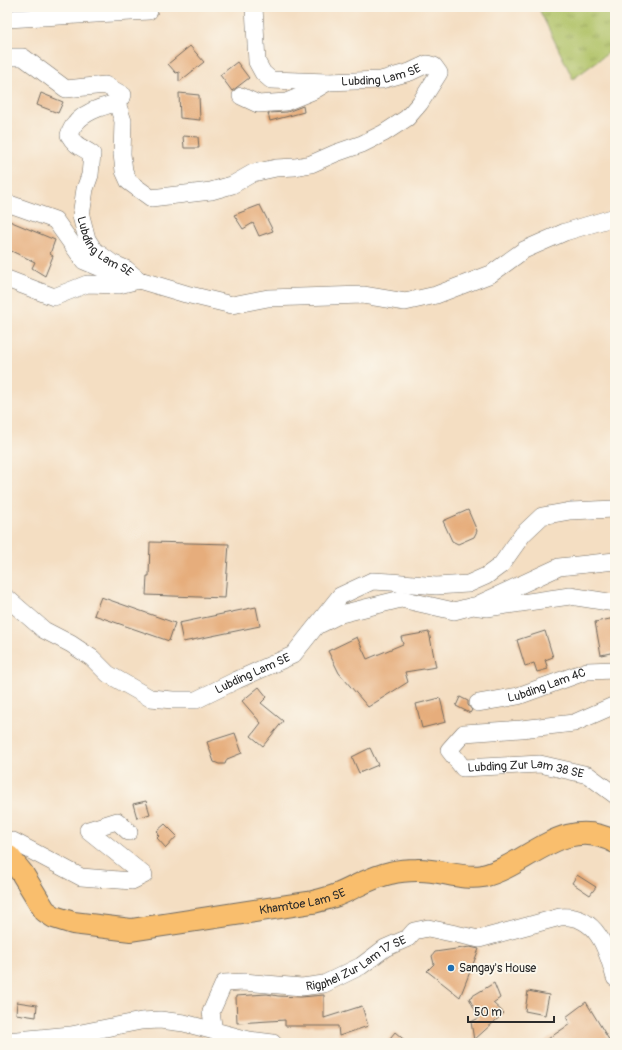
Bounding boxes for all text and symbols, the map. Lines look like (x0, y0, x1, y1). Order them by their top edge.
street label: Lubding Lam SE (341, 60, 423, 89)
street label: Lubding Lam SE (74, 215, 136, 279)
street label: Lubding Lam SE (212, 650, 292, 697)
street label: Lubding Lam 4C (506, 665, 588, 705)
street label: Lubding Zur Lam 38 SE (467, 756, 585, 781)
street label: Khamtoe Lam SE (258, 885, 348, 918)
street label: Rigphel Zur Lam 17 SE (305, 932, 408, 994)
place label: Sangay's House (459, 961, 536, 976)
marker: Sangay's House (446, 963, 456, 973)
scale bar (468, 998, 554, 1024)
text: 50 m (474, 1005, 502, 1020)

